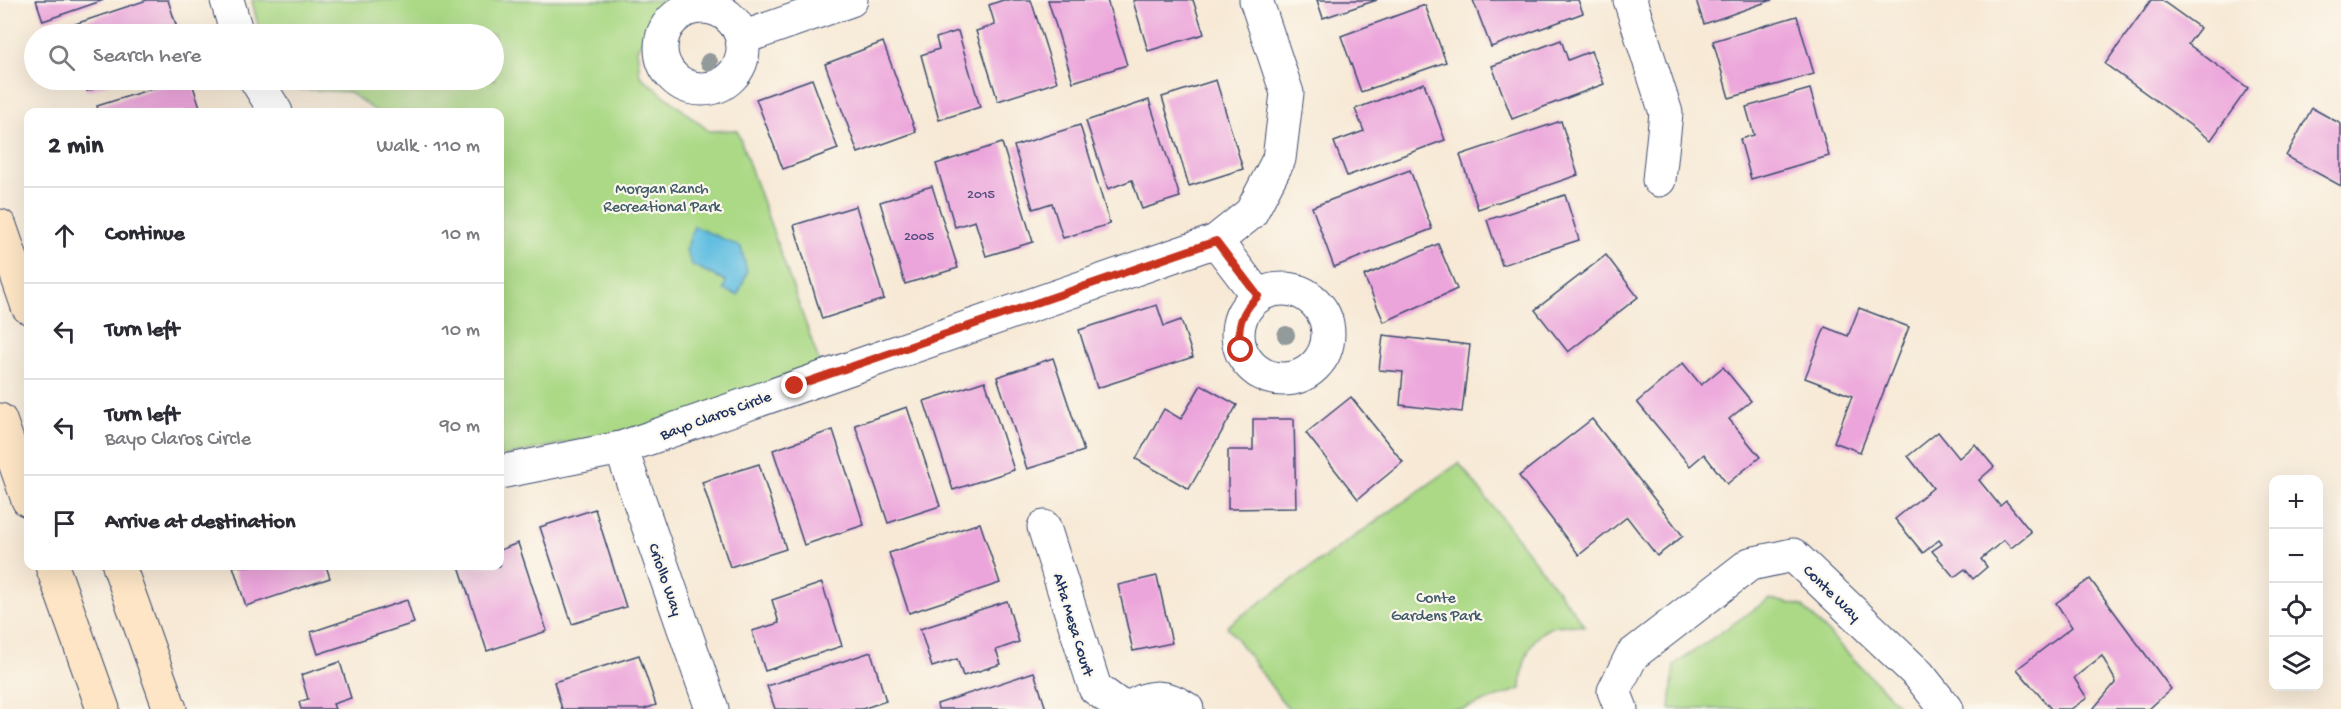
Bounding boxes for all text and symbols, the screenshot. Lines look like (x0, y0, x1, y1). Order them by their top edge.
search box (24, 24, 504, 90)
icon: search (45, 41, 78, 74)
text: Search here (93, 44, 201, 70)
text: 2 min (48, 132, 103, 163)
text: Walk · 110 m (376, 136, 480, 159)
park label: Morgan Ranch Recreational Park (603, 181, 723, 218)
house number: 2015 (967, 187, 995, 204)
icon: ahead (48, 219, 81, 252)
text: Continue (105, 222, 185, 248)
text: 10 m (442, 224, 480, 247)
house number: 2005 (904, 229, 934, 246)
icon: left (48, 315, 81, 348)
text: Turn left (105, 318, 179, 344)
text: 10 m (442, 320, 480, 343)
route start (1227, 336, 1253, 362)
route end (781, 372, 807, 398)
street label: Bayo Claros Circle (657, 388, 775, 447)
text: Turn left (105, 403, 179, 429)
icon: left (48, 411, 81, 444)
text: 90 m (440, 416, 480, 439)
text: Bayo Claros Circle (105, 429, 251, 452)
map controls (2269, 475, 2323, 691)
button: + (2269, 475, 2323, 529)
icon: arrive (48, 507, 81, 540)
text: Arrive at destination (105, 510, 295, 536)
button: − (2269, 529, 2323, 583)
street label: Criollo Way (642, 541, 685, 619)
street label: Conte Way (1798, 562, 1864, 627)
street label: Alta Mesa Court (1047, 571, 1097, 680)
button: locate (2269, 583, 2323, 637)
park label: Conte Gardens Park (1391, 590, 1483, 627)
button: layers (2269, 637, 2323, 691)

